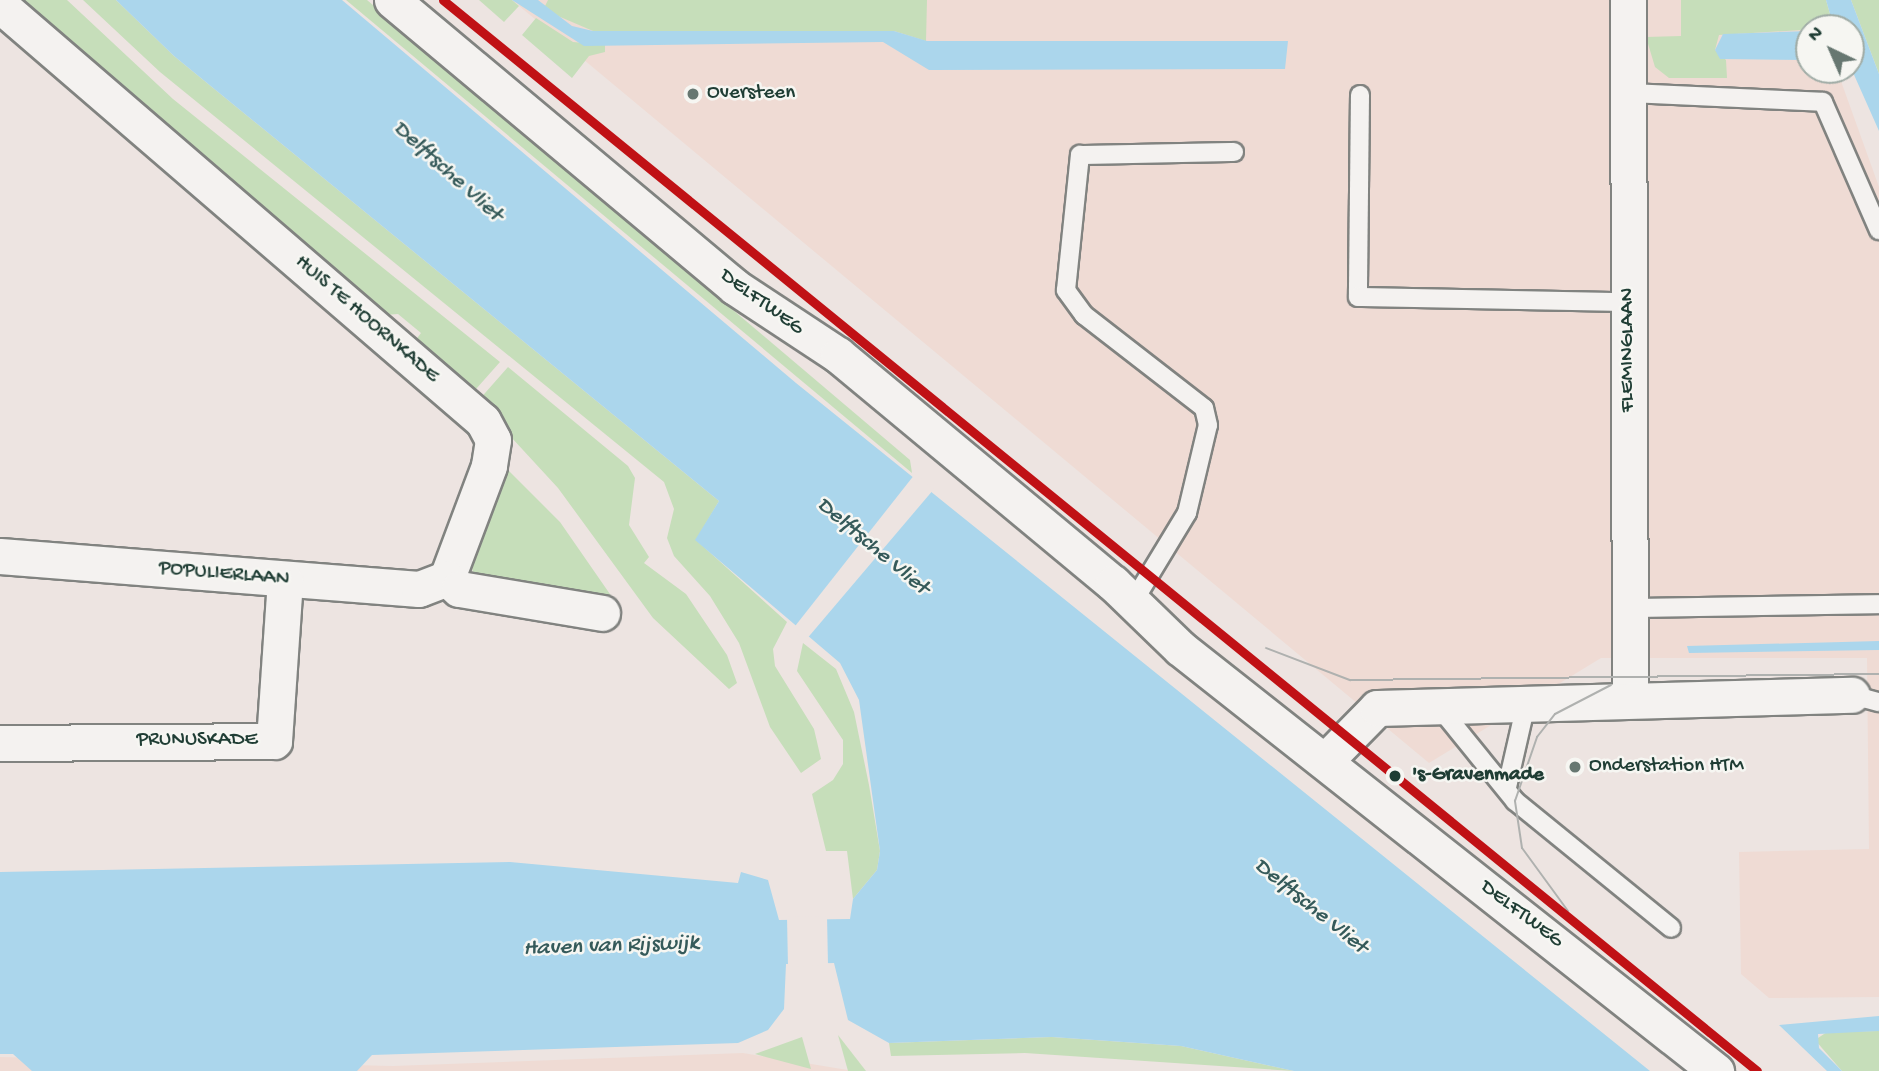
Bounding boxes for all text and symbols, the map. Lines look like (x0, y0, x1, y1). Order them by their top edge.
north arrow (1795, 14, 1865, 84)
text: N (1804, 22, 1829, 48)
place label: Oversteen (707, 81, 795, 107)
marker: Oversteen (685, 86, 701, 102)
water label: Delftsche Vliet (386, 115, 508, 229)
street label: HUIS TE HOORNKADE (289, 251, 443, 389)
street label: DELFTWEG (714, 264, 808, 342)
street label: FLEMINGLAAN (1616, 288, 1642, 412)
water label: Delftsche Vliet (810, 492, 934, 602)
street label: POPULIERLAAN (158, 557, 290, 593)
street label: PRUNUSKADE (136, 728, 258, 754)
place label: Onderstation HTM (1589, 754, 1744, 780)
marker: Onderstation HTM (1567, 759, 1583, 775)
place label: 's-Gravenmade (1412, 763, 1544, 789)
marker: 's-Gravenmade (1384, 765, 1406, 787)
water label: Delftsche Vliet (1248, 853, 1372, 961)
street label: DELFTWEG (1474, 876, 1568, 954)
water label: Haven van Rijswijk (523, 930, 699, 964)

